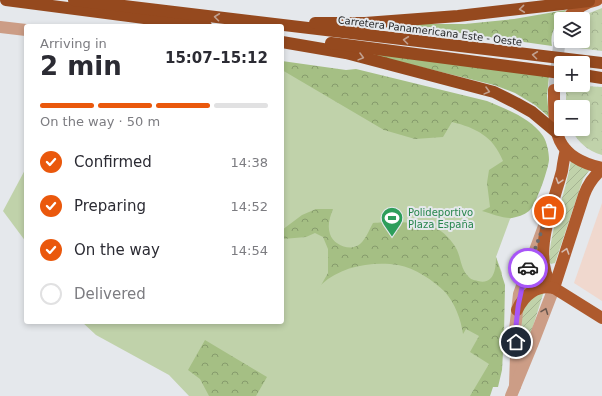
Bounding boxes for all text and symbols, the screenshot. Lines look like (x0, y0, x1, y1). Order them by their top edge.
one-way arrow (519, 4, 525, 13)
map controls (554, 12, 590, 136)
button: layers (554, 12, 590, 48)
one-way arrow (214, 13, 220, 22)
street label: Carretera Panamericana Este - Oeste (337, 14, 523, 48)
text: Arriving in (40, 36, 107, 51)
one-way arrow (403, 36, 409, 45)
text: 15:07–15:12 (165, 49, 268, 67)
text: 2 min (40, 51, 122, 81)
one-way arrow (532, 51, 539, 60)
one-way arrow (358, 53, 365, 61)
button: + (554, 56, 590, 92)
one-way arrow (484, 86, 490, 94)
button: − (554, 100, 590, 136)
text: On the way · 50 m (40, 114, 160, 129)
icon: check (40, 151, 62, 173)
text: Confirmed (74, 153, 152, 171)
text: 14:38 (231, 155, 268, 170)
one-way arrow (555, 177, 564, 184)
pin (532, 194, 566, 228)
icon: check (40, 195, 62, 217)
text: Preparing (74, 197, 146, 215)
text: 14:52 (231, 199, 268, 214)
icon: bag (538, 200, 560, 222)
sports icon: Polideportivo Plaza España (379, 205, 405, 238)
place label: Polideportivo Plaza España (408, 207, 474, 230)
icon: check (40, 239, 62, 261)
text: On the way (74, 241, 160, 259)
text: 14:54 (231, 243, 268, 258)
one-way arrow (561, 247, 570, 254)
courier (508, 248, 548, 288)
icon: car (517, 257, 539, 279)
text: Delivered (74, 285, 146, 303)
one-way arrow (541, 308, 549, 315)
pin (499, 325, 533, 359)
icon: home (505, 331, 527, 353)

